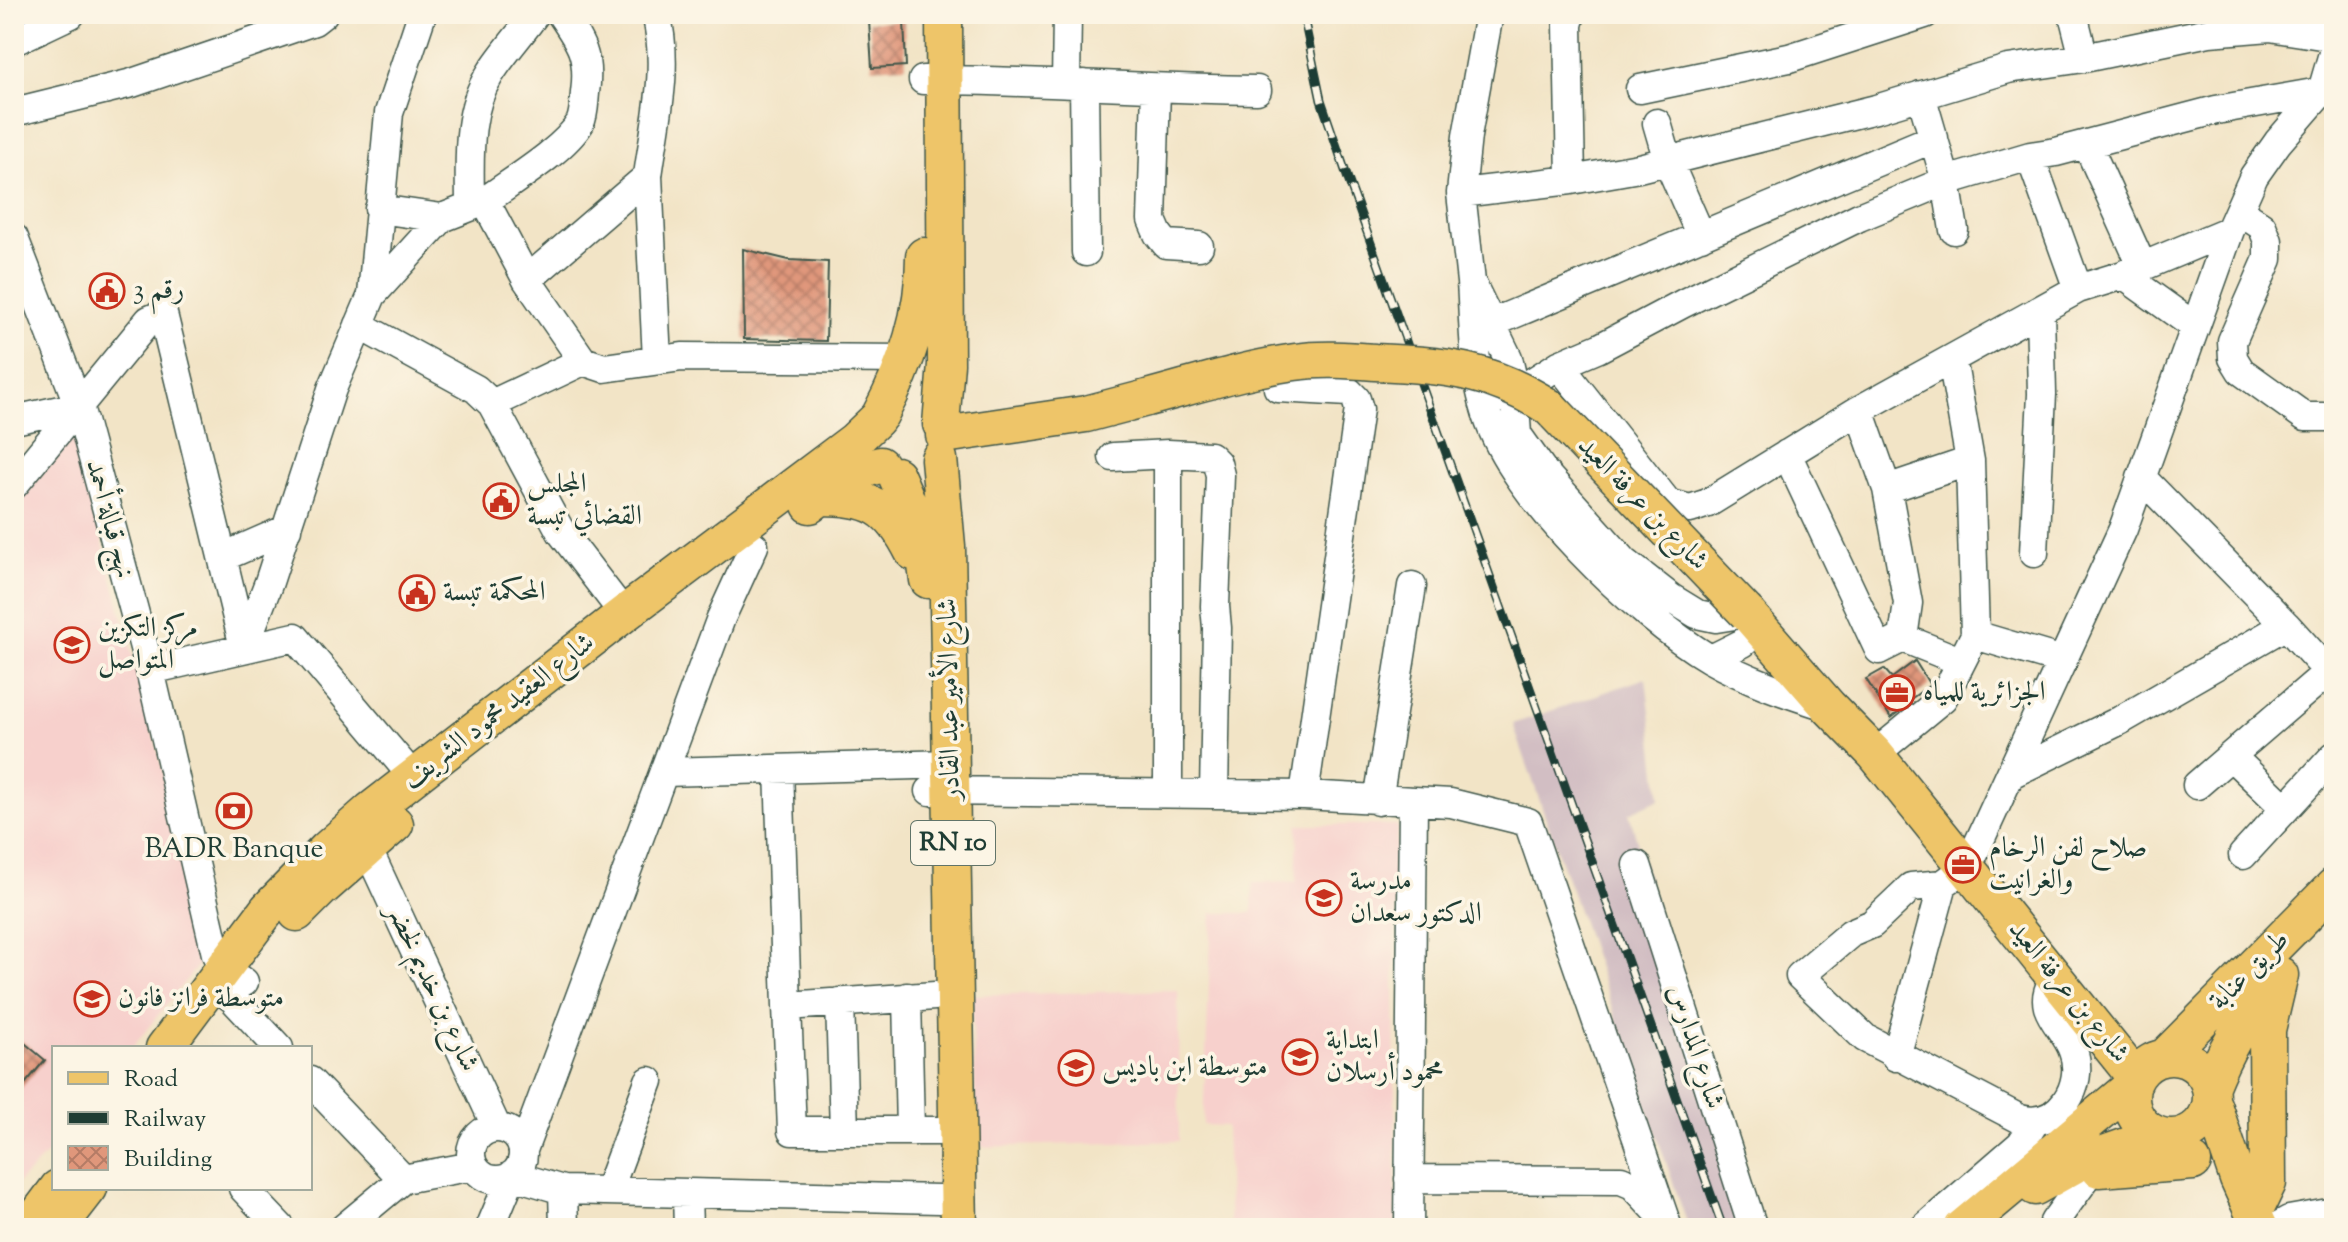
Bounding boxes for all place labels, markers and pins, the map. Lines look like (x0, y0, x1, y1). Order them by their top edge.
place label: رقم 3 (133, 271, 184, 315)
public building icon: رقم 3 (88, 272, 126, 310)
place label: المجلس القضائي تبسة (527, 465, 642, 537)
public building icon: المجلس القضائي تبسة (482, 482, 520, 520)
place label: المحكمة تبسة (443, 573, 546, 613)
public building icon: المحكمة تبسة (398, 574, 436, 612)
place label: مركز التكزين المتواصل (98, 609, 198, 681)
school or university icon: مركز التكزين المتواصل (53, 626, 91, 664)
place label: الجزائرية للمياه (1923, 673, 2046, 713)
office icon: الجزائرية للمياه (1878, 674, 1916, 712)
bank icon: BADR Banque (215, 792, 253, 830)
place label: صلاح لفن الرخام والغرانيت (1989, 829, 2147, 901)
place label: BADR Banque (144, 830, 324, 870)
office icon: صلاح لفن الرخام والغرانيت (1944, 846, 1982, 884)
place label: مدرسة الدكتور سعدان (1350, 862, 1482, 934)
school or university icon: مدرسة الدكتور سعدان (1305, 879, 1343, 917)
place label: متوسطة فرانز فانون (118, 979, 284, 1019)
school or university icon: متوسطة فرانز فانون (73, 980, 111, 1018)
place label: ابتداية محمود أرسلان (1326, 1021, 1444, 1093)
school or university icon: ابتداية محمود أرسلان (1281, 1038, 1319, 1076)
place label: متوسطة ابن باديس (1102, 1048, 1268, 1088)
school or university icon: متوسطة ابن باديس (1057, 1049, 1095, 1087)

